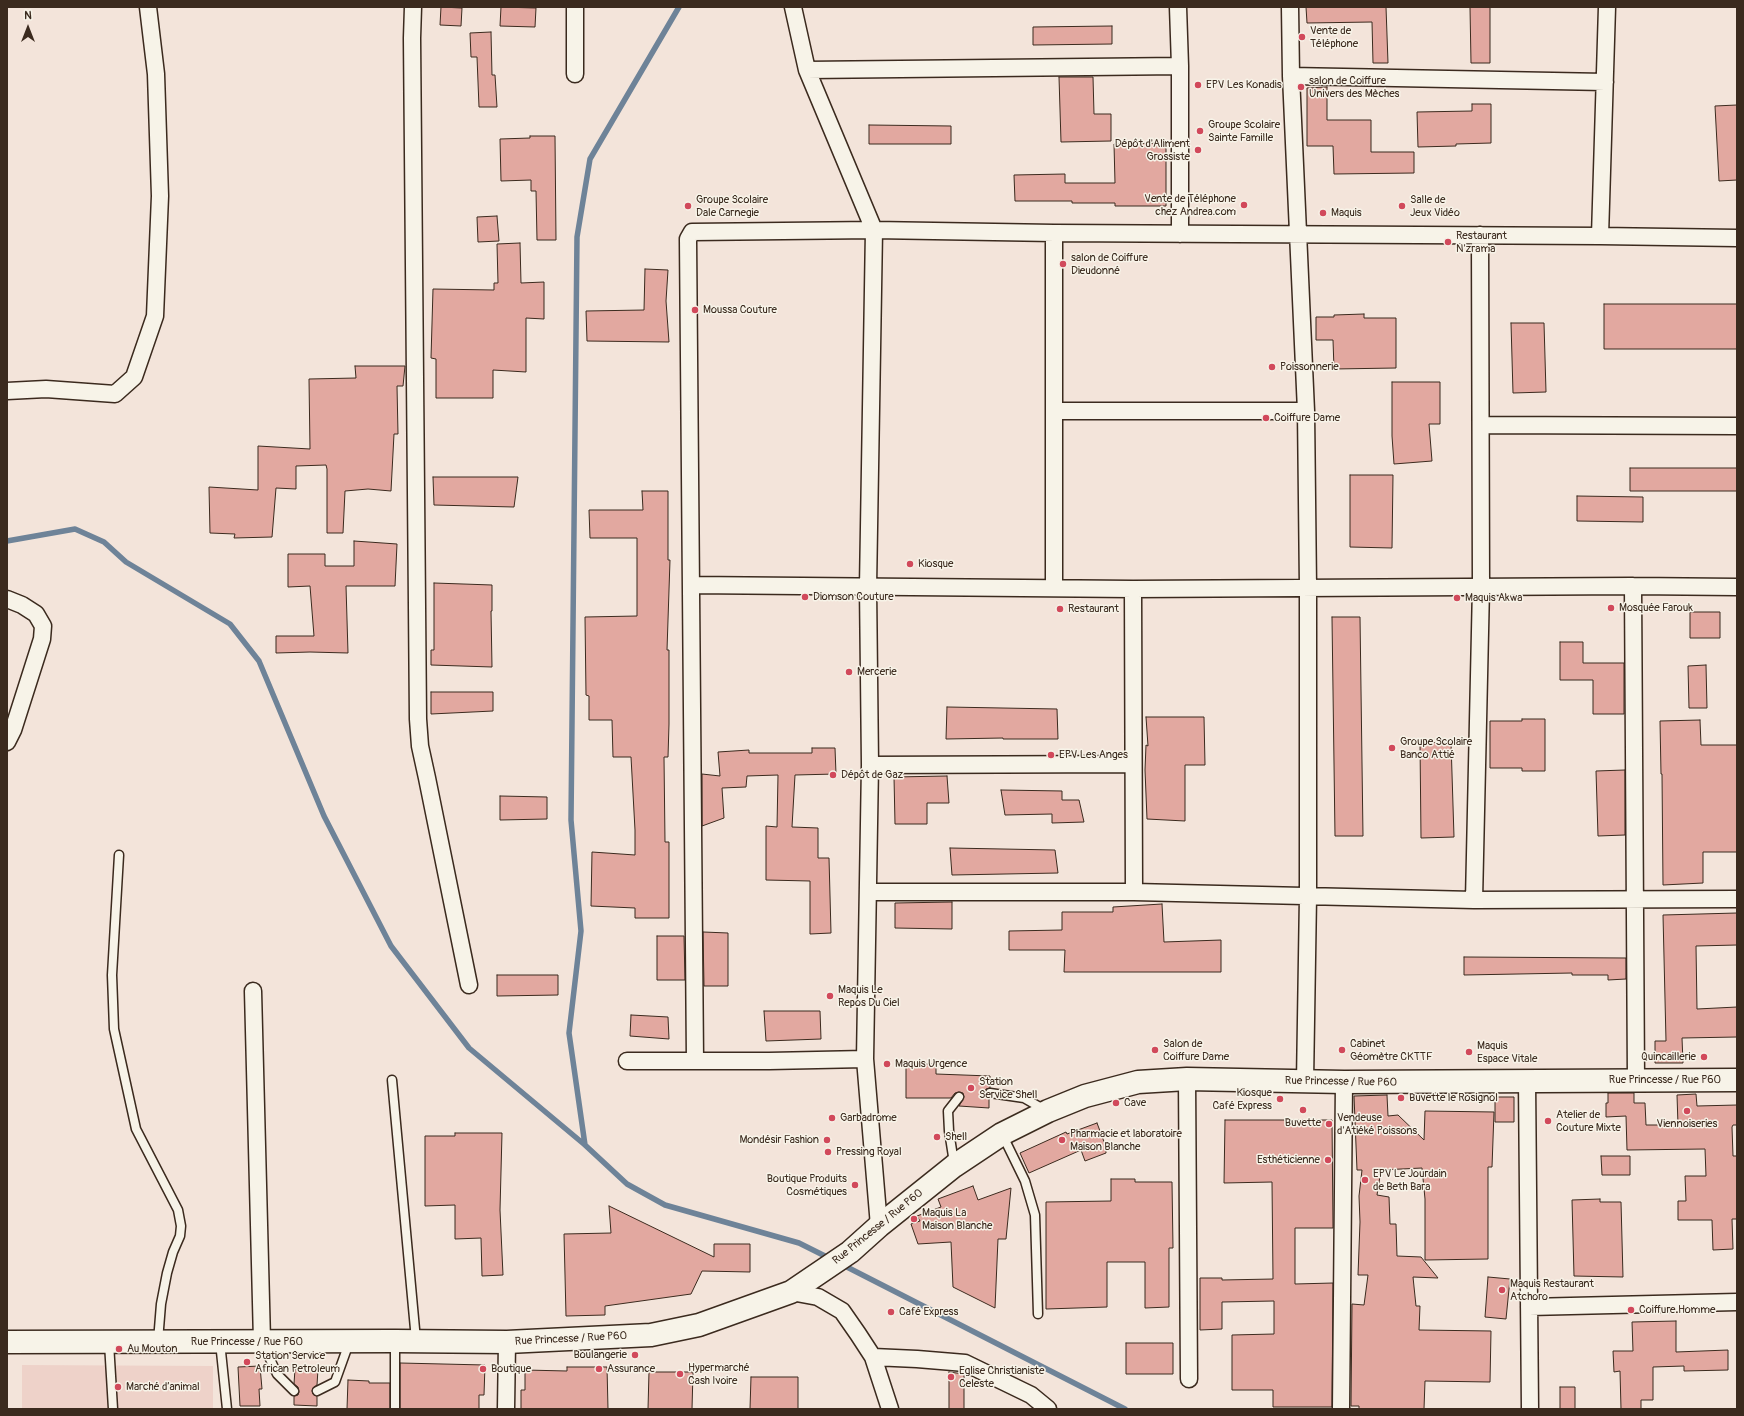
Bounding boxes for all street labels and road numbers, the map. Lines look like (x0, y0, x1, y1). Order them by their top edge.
street label: Rue Princesse / Rue P60 (1609, 1073, 1721, 1087)
street label: Rue Princesse / Rue P60 (1285, 1074, 1397, 1090)
street label: Rue Princesse / Rue P60 (830, 1187, 926, 1267)
street label: Rue Princesse / Rue P60 (515, 1329, 627, 1349)
street label: Rue Princesse / Rue P60 (191, 1335, 303, 1349)

